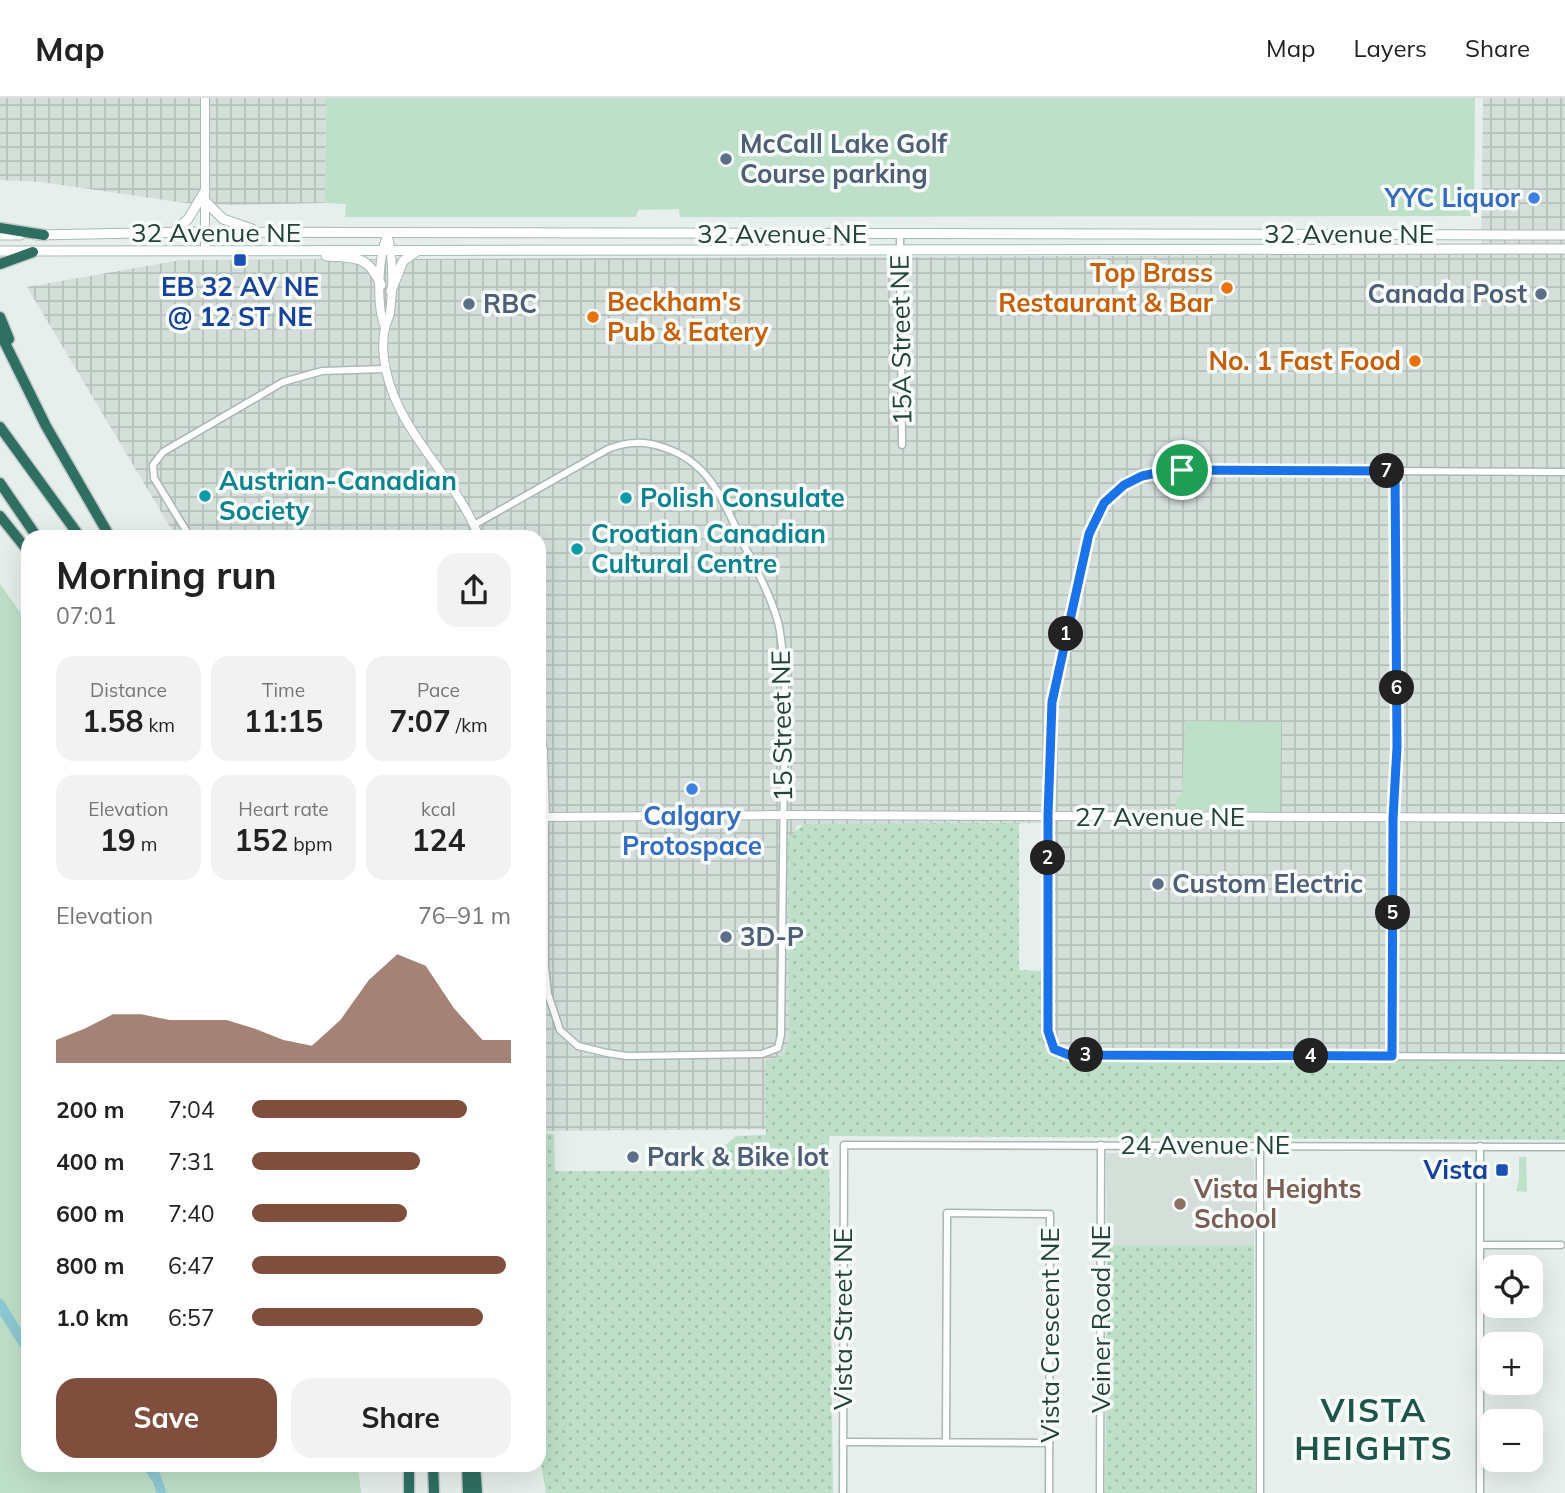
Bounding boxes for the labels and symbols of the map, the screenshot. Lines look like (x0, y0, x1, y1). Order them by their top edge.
place label: McCall Lake Golf Course parking (740, 127, 947, 190)
marker: McCall Lake Golf Course parking (718, 151, 734, 167)
place label: YYC Liquor (1384, 181, 1521, 214)
marker: YYC Liquor (1526, 190, 1542, 206)
street label: 32 Avenue NE (131, 216, 301, 249)
street label: 32 Avenue NE (697, 217, 867, 250)
street label: 32 Avenue NE (1264, 217, 1434, 250)
marker: EB 32 AV NE @ 12 ST NE (232, 252, 248, 268)
street label: 15A Street NE (883, 254, 918, 426)
place label: Top Brass Restaurant & Bar (998, 256, 1214, 319)
place label: EB 32 AV NE @ 12 ST NE (161, 270, 319, 333)
place label: Canada Post (1368, 277, 1527, 310)
marker: Top Brass Restaurant & Bar (1219, 280, 1235, 296)
place label: Beckham's Pub & Eatery (607, 285, 769, 348)
marker: Canada Post (1533, 286, 1549, 302)
place label: RBC (483, 287, 537, 320)
marker: RBC (461, 296, 477, 312)
marker: Beckham's Pub & Eatery (585, 309, 601, 325)
place label: No. 1 Fast Food (1208, 344, 1401, 377)
marker: No. 1 Fast Food (1407, 353, 1423, 369)
pin (1152, 440, 1212, 500)
pin: 7 (1370, 454, 1404, 488)
place label: Austrian-Canadian Society (219, 464, 457, 527)
place label: Polish Consulate (640, 481, 845, 514)
marker: Austrian-Canadian Society (197, 488, 213, 504)
marker: Polish Consulate (618, 490, 634, 506)
place label: Croatian Canadian Cultural Centre (591, 517, 826, 580)
marker: Croatian Canadian Cultural Centre (569, 541, 585, 557)
pin: 1 (1048, 616, 1084, 652)
street label: 15 Street NE (764, 650, 799, 802)
pin: 6 (1380, 670, 1414, 706)
marker: Calgary Protospace (684, 781, 700, 797)
place label: Calgary Protospace (622, 799, 762, 862)
street label: 27 Avenue NE (1075, 800, 1245, 833)
pin: 2 (1030, 840, 1066, 876)
place label: Custom Electric (1172, 867, 1363, 900)
marker: Custom Electric (1150, 876, 1166, 892)
pin: 5 (1376, 896, 1410, 930)
place label: 3D-P (740, 920, 804, 953)
marker: 3D-P (718, 929, 734, 945)
pin: 3 (1068, 1038, 1104, 1072)
pin: 4 (1294, 1038, 1328, 1074)
street label: 24 Avenue NE (1120, 1128, 1290, 1161)
place label: Park & Bike lot (647, 1140, 829, 1173)
marker: Park & Bike lot (625, 1149, 641, 1165)
place label: Vista (1423, 1153, 1488, 1186)
marker: Vista (1494, 1162, 1510, 1178)
place label: Vista Heights School (1193, 1172, 1361, 1235)
marker: Vista Heights School (1172, 1196, 1188, 1212)
street label: Veiner Road NE (1084, 1225, 1117, 1413)
street label: Vista Crescent NE (1033, 1227, 1066, 1443)
street label: Vista Street NE (826, 1228, 859, 1410)
district label: VISTA HEIGHTS (1294, 1389, 1454, 1468)

